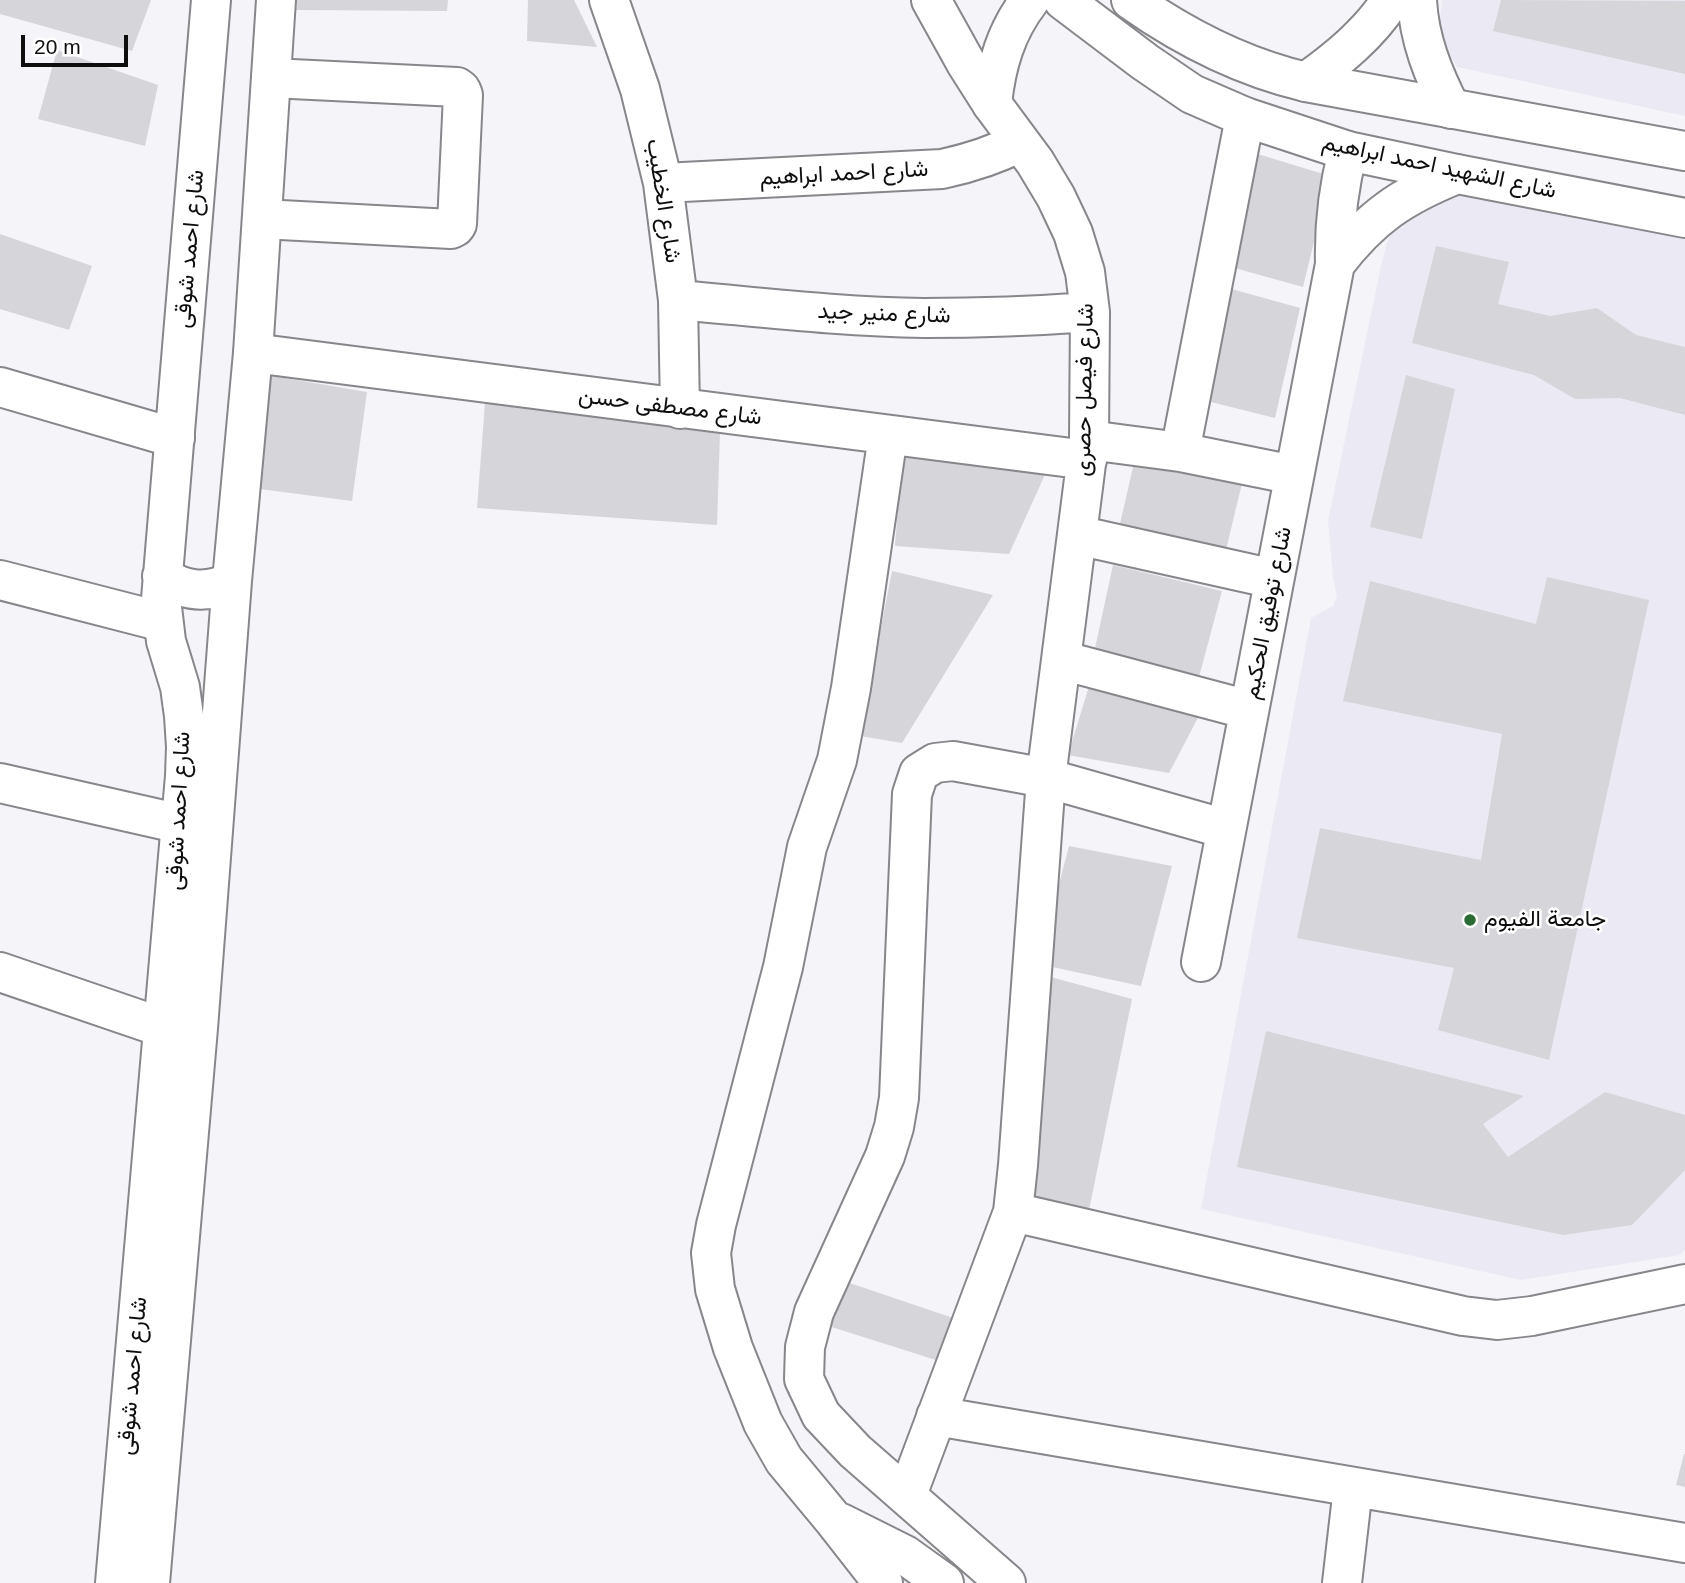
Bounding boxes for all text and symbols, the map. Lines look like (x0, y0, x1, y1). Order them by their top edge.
scale bar (24, 21, 131, 65)
text: 20 m (34, 35, 81, 58)
street label: شارع الشهيد احمد ابراهيم (1319, 129, 1559, 205)
street label: شارع الخطيب (640, 137, 686, 265)
street label: شارع احمد ابراهيم (759, 156, 929, 192)
street label: شارع احمد شوقى (169, 169, 211, 329)
street label: شارع منير جيد (817, 298, 951, 330)
street label: شارع فيصل حصرى (1070, 303, 1100, 477)
street label: شارع مصطفى حسن (577, 382, 763, 432)
street label: شارع توفيق الحكيم (1238, 524, 1298, 702)
street label: شارع احمد شوقى (161, 731, 197, 891)
place label: جامعة الفيوم (1484, 906, 1606, 934)
marker: جامعة الفيوم (1462, 912, 1478, 928)
street label: شارع احمد شوقى (112, 1296, 154, 1456)

